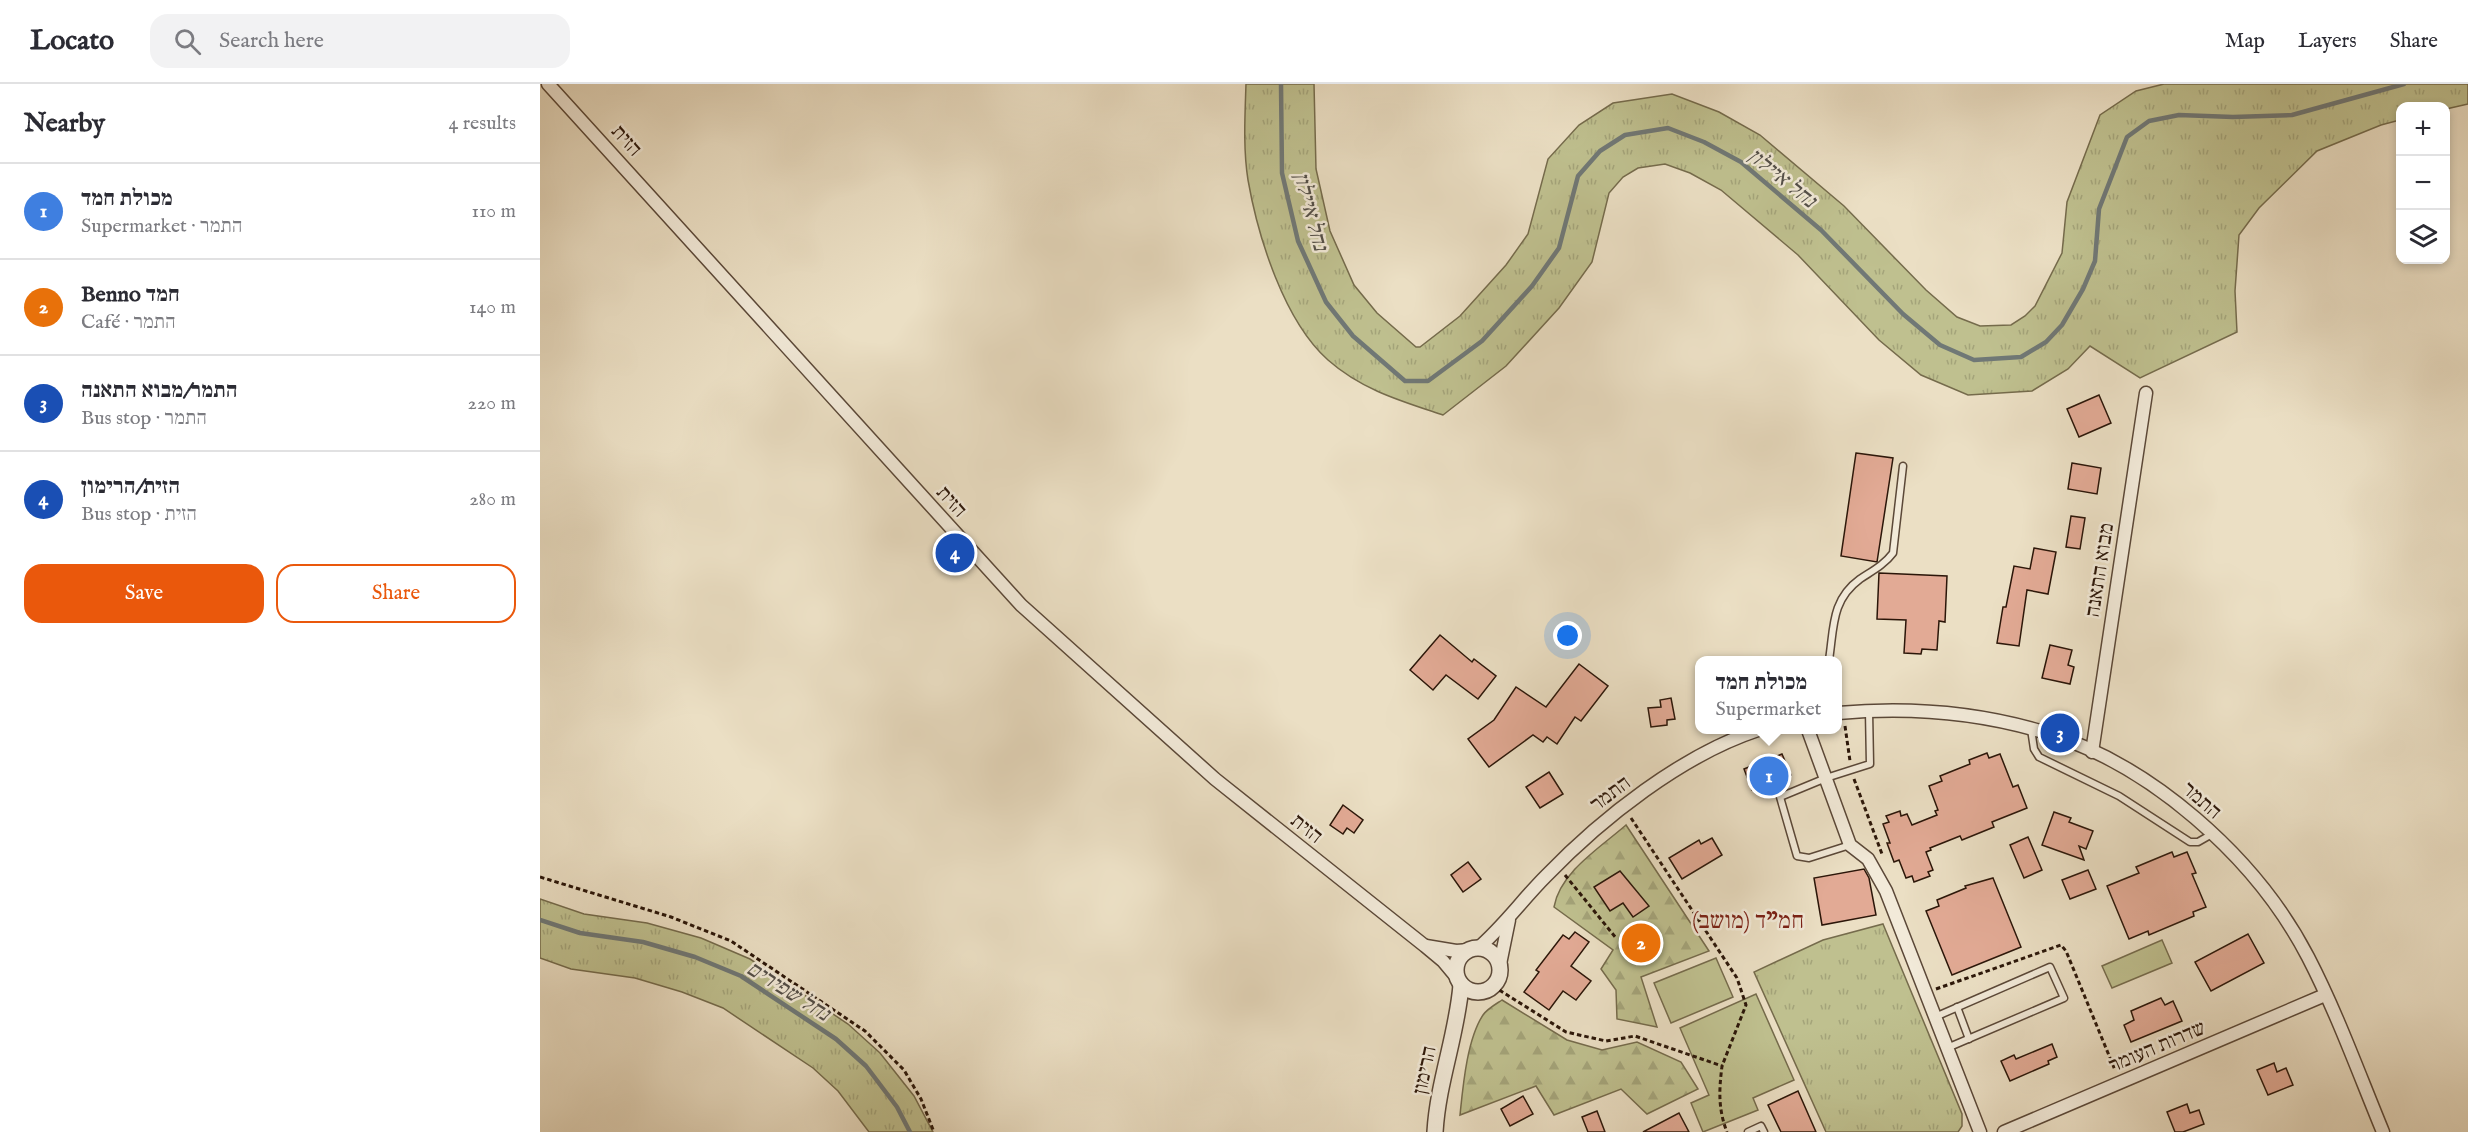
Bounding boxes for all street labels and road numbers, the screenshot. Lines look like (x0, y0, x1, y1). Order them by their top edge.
street label: הזית (605, 119, 647, 163)
street label: הזית (930, 480, 972, 524)
street label: מבוא התאנה (2080, 521, 2121, 619)
street label: התמר (1585, 770, 1637, 818)
street label: התמר (2175, 776, 2227, 826)
street label: הזית (1284, 808, 1328, 850)
street label: שדרות העומר (2105, 1015, 2210, 1080)
street label: הרימון (1407, 1044, 1444, 1097)

